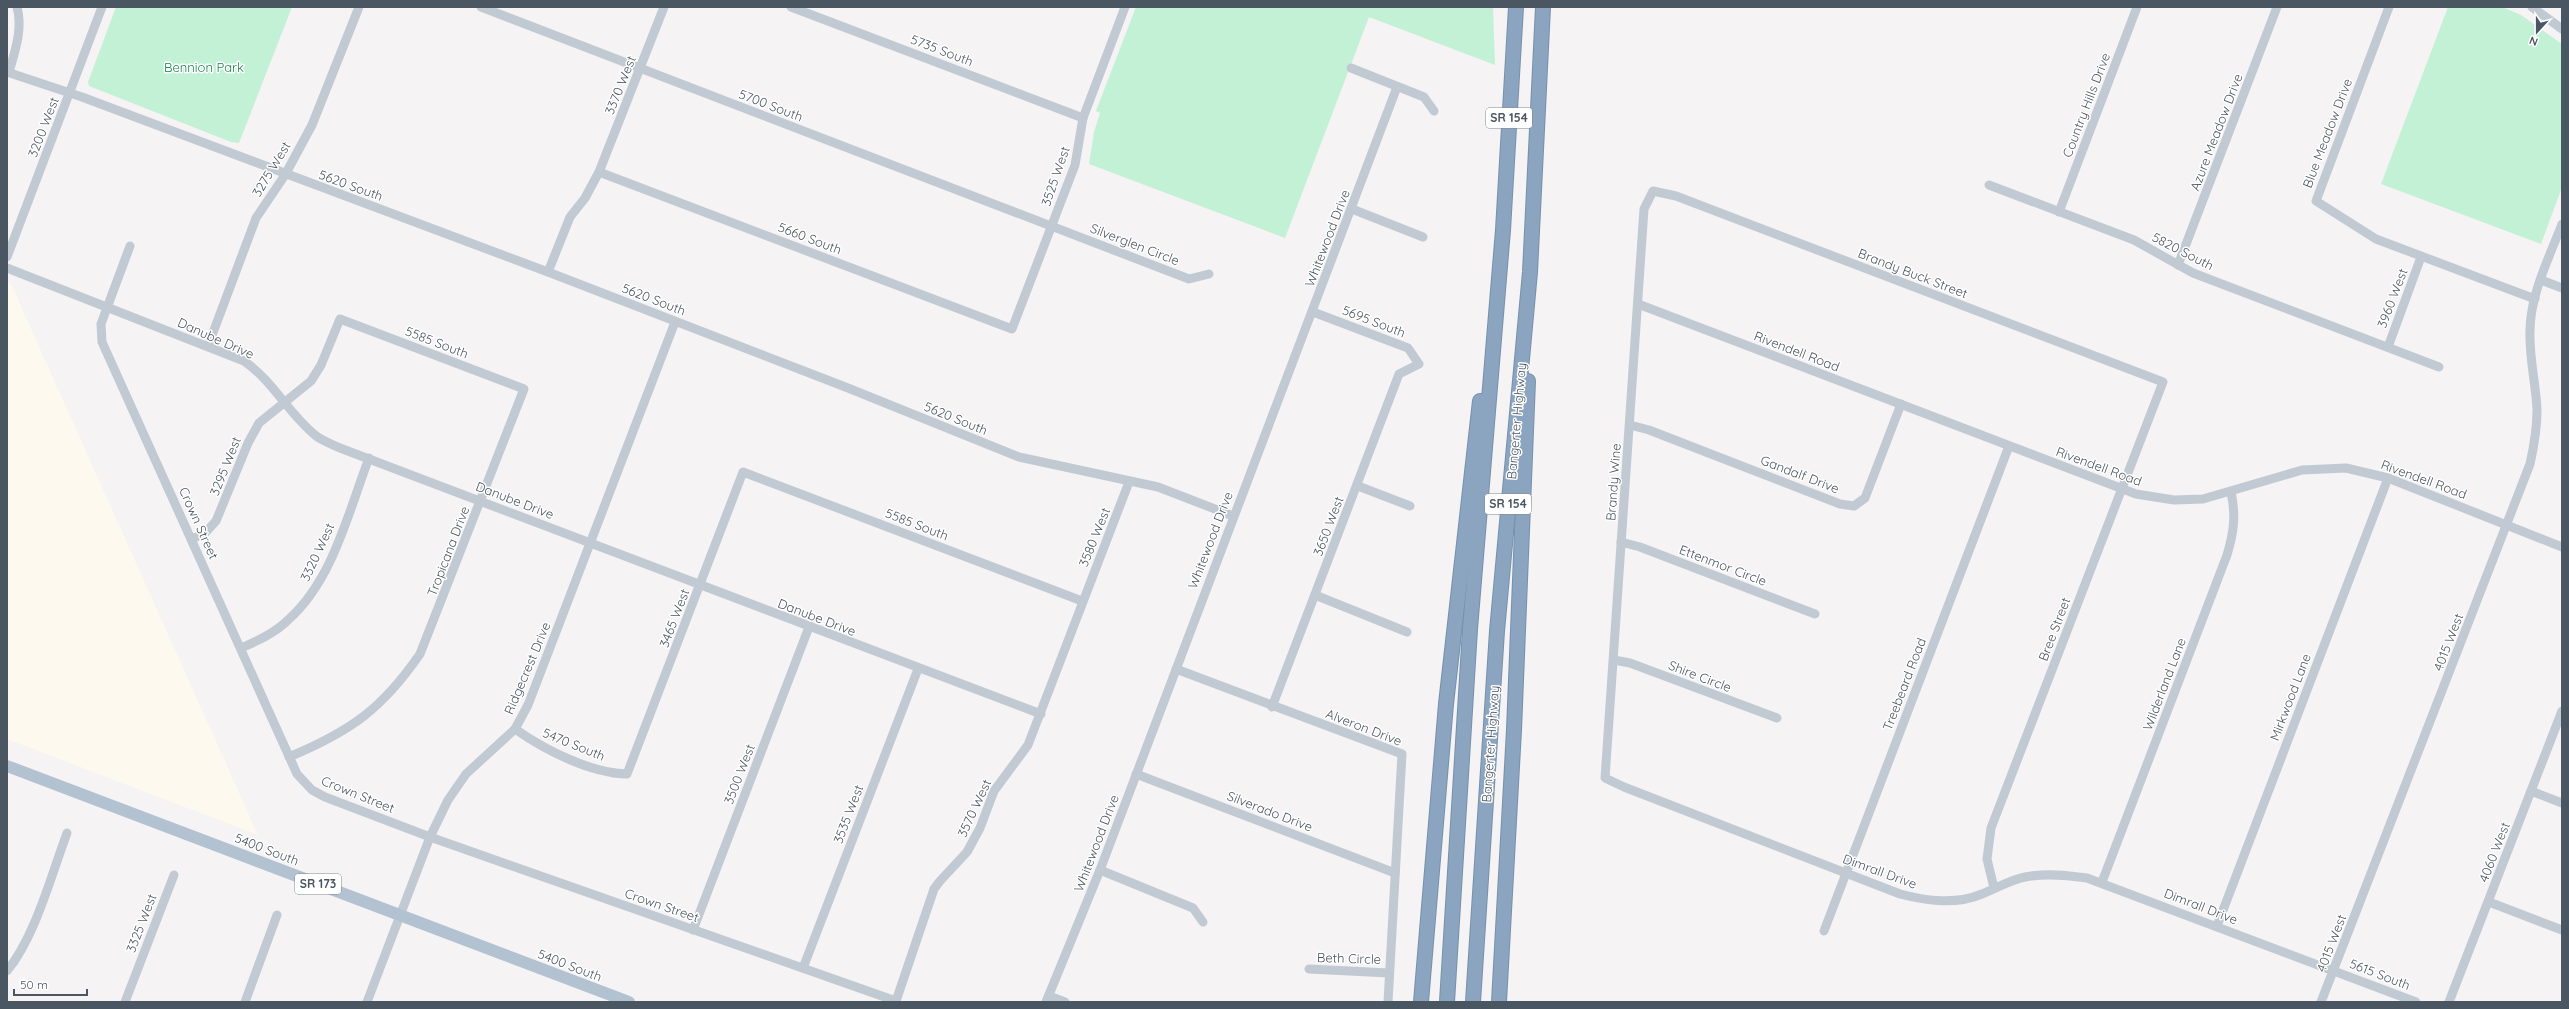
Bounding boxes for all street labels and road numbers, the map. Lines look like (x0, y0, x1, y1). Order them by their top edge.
street label: 5735 South (909, 31, 975, 69)
street label: Country Hills Drive (2059, 50, 2113, 160)
street label: 3370 West (601, 53, 639, 117)
street label: Azure Meadow Drive (2186, 71, 2246, 193)
street label: Blue Meadow Drive (2299, 76, 2355, 190)
street label: 5700 South (737, 86, 805, 124)
street label: 3200 West (24, 95, 62, 159)
road number: SR 154 (1486, 108, 1532, 128)
street label: 3275 West (248, 139, 294, 199)
street label: 3525 West (1037, 144, 1073, 208)
street label: 5620 South (317, 166, 385, 204)
street label: Whitewood Drive (1301, 187, 1353, 289)
street label: 5660 South (776, 219, 844, 257)
street label: Silverglen Circle (1088, 220, 1182, 268)
street label: 5820 South (2150, 229, 2216, 273)
street label: Brandy Buck Street (1856, 245, 1970, 301)
street label: 3960 West (2373, 266, 2411, 330)
street label: 5620 South (620, 280, 688, 318)
street label: 5695 South (1340, 302, 1408, 340)
street label: Danube Drive (175, 314, 257, 362)
street label: 5585 South (403, 323, 471, 361)
street label: Rivendell Road (1752, 327, 1842, 375)
street label: Bangerter Highway (1503, 362, 1529, 480)
street label: 5620 South (922, 398, 990, 438)
street label: 3295 West (206, 434, 244, 498)
street label: Brandy Wine (1602, 443, 1624, 521)
street label: Rivendell Road (2054, 443, 2144, 489)
street label: Gandalf Drive (1758, 452, 1842, 496)
street label: Rivendell Road (2379, 456, 2469, 502)
street label: Danube Drive (474, 478, 556, 522)
street label: Crown Street (176, 484, 222, 562)
street label: Whitewood Drive (1184, 489, 1236, 591)
street label: 3650 West (1309, 494, 1347, 558)
road number: SR 154 (1485, 494, 1531, 514)
street label: Tropicana Drive (423, 504, 473, 598)
street label: 5585 South (883, 505, 951, 543)
street label: 3580 West (1075, 505, 1113, 569)
street label: 3320 West (297, 520, 337, 584)
street label: Ettenmor Circle (1677, 541, 1769, 589)
street label: 3465 West (656, 586, 692, 650)
street label: Danube Drive (776, 595, 858, 639)
street label: Bree Street (2035, 595, 2073, 663)
street label: 4015 West (2430, 611, 2466, 673)
street label: Ridgecrest Drive (500, 619, 554, 717)
street label: Treebeard Road (1879, 635, 1929, 733)
street label: Wilderland Lane (2139, 635, 2189, 733)
street label: Mirkwood Lane (2266, 651, 2314, 743)
street label: Shire Circle (1666, 657, 1734, 695)
street label: Bangerter Highway (1478, 685, 1502, 803)
street label: Alveron Drive (1324, 705, 1404, 749)
street label: 5470 South (540, 724, 608, 764)
street label: 3500 West (720, 742, 758, 806)
street label: Crown Street (319, 772, 397, 816)
street label: 3570 West (954, 776, 994, 840)
street label: 3535 West (830, 782, 866, 846)
street label: Silverado Drive (1225, 787, 1315, 835)
street label: Whitewood Drive (1070, 792, 1122, 894)
street label: 4060 West (2475, 820, 2513, 884)
street label: 5400 South (233, 829, 301, 869)
street label: Dimrall Drive (1841, 850, 1919, 892)
road number: SR 173 (295, 874, 341, 894)
street label: Crown Street (623, 885, 701, 925)
street label: Dimrall Drive (2162, 885, 2240, 927)
street label: 3325 West (122, 891, 160, 955)
street label: 4015 West (2313, 912, 2349, 974)
street label: 5400 South (536, 945, 604, 985)
street label: Beth Circle (1317, 949, 1381, 967)
street label: 5615 South (2347, 955, 2413, 993)

